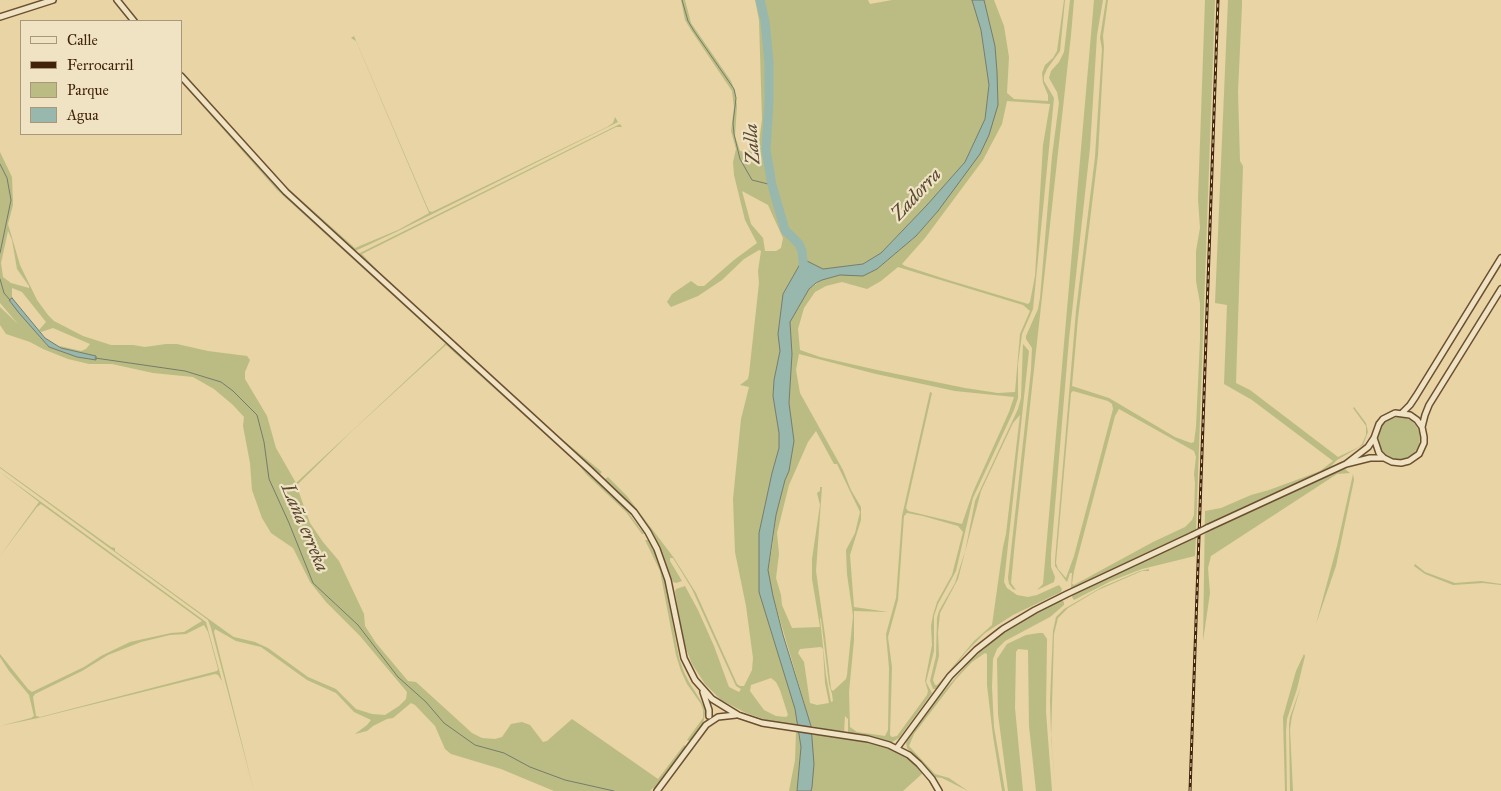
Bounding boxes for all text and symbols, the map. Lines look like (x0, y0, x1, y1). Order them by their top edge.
legend (20, 20, 182, 135)
text: Calle (67, 31, 98, 49)
text: Ferrocarril (67, 56, 134, 74)
text: Parque (67, 81, 109, 99)
text: Agua (67, 106, 99, 124)
water label: Zalla (740, 123, 766, 165)
water label: Zadorra (887, 164, 947, 226)
water label: Laña erreka (275, 480, 333, 576)

